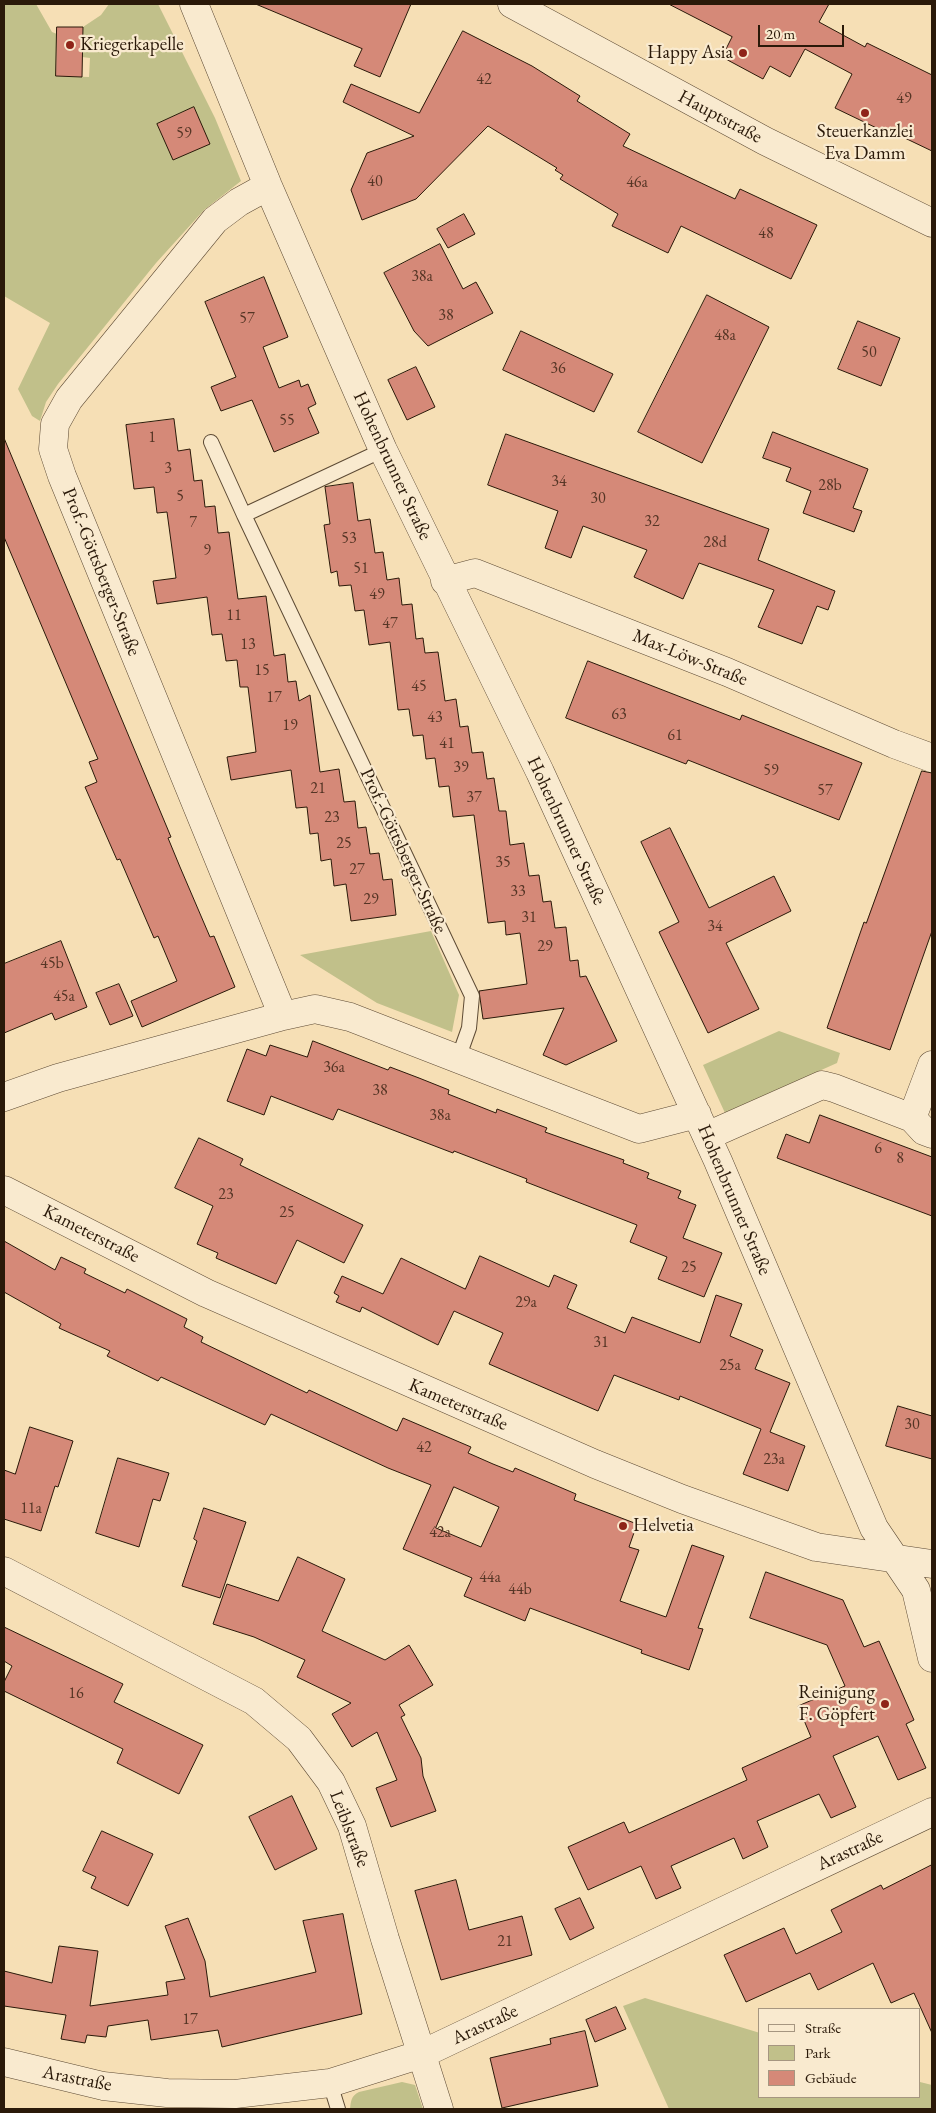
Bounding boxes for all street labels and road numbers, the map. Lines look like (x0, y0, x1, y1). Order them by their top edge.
street label: Hauptstraße (674, 85, 766, 149)
street label: Hohenbrunner Straße (348, 388, 436, 544)
street label: Prof.-Göttsberger-Straße (57, 484, 145, 660)
street label: Max-Löw-Straße (629, 625, 751, 691)
street label: Hohenbrunner Straße (522, 753, 610, 909)
street label: Prof.-Göttsberger-Straße (355, 765, 451, 937)
street label: Hohenbrunner Straße (692, 1121, 776, 1279)
street label: Kameterstraße (39, 1200, 143, 1268)
street label: Kameterstraße (405, 1374, 511, 1436)
street label: Leiblstraße (324, 1787, 374, 1871)
street label: Arastraße (813, 1826, 887, 1876)
street label: Arastraße (448, 2000, 522, 2050)
street label: Arastraße (40, 2061, 114, 2097)

